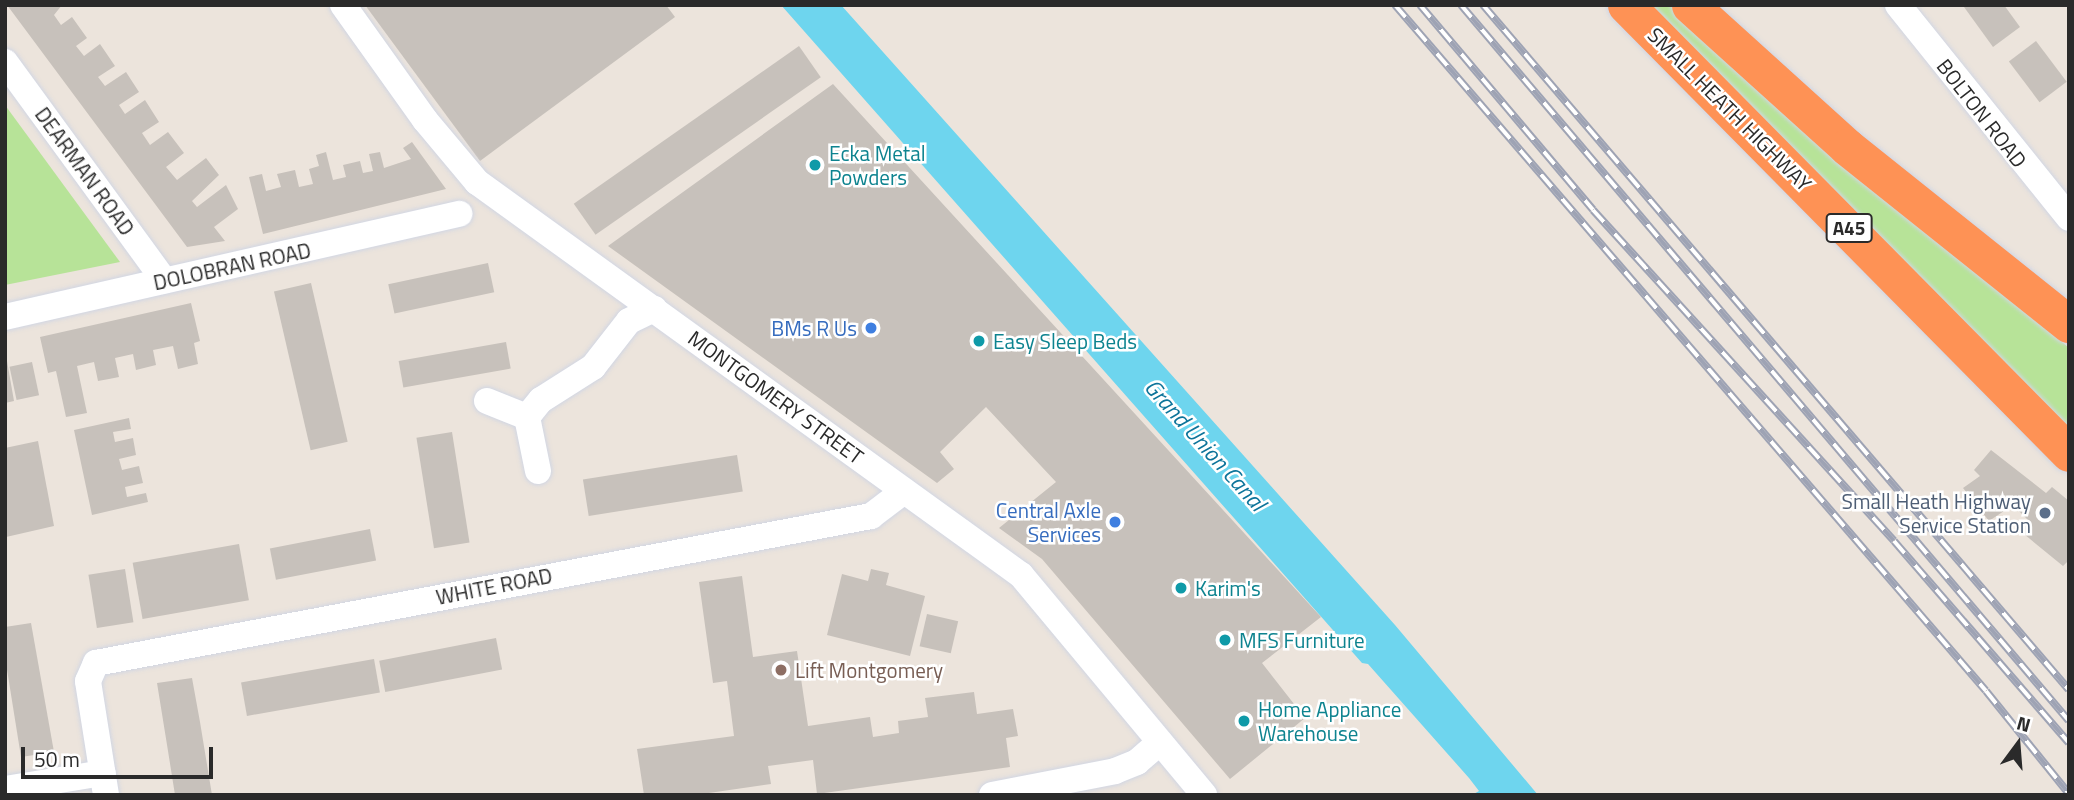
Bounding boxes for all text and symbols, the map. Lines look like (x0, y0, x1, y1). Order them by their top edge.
street label: SMALL HEATH HIGHWAY (1643, 22, 1817, 196)
street label: BOLTON ROAD (1932, 54, 2032, 172)
street label: DEARMAN ROAD (30, 102, 140, 240)
place label: Ecka Metal Powders (829, 140, 926, 190)
marker: Ecka Metal Powders (807, 157, 823, 173)
road number: A45 (1825, 212, 1874, 244)
street label: DOLOBRAN ROAD (151, 237, 313, 295)
place label: BMs R Us (771, 315, 857, 341)
marker: BMs R Us (863, 320, 879, 336)
street label: MONTGOMERY STREET (683, 325, 869, 469)
place label: Easy Sleep Beds (993, 328, 1137, 354)
marker: Easy Sleep Beds (971, 333, 987, 349)
water label: Grand Union Canal (1139, 373, 1271, 517)
place label: Small Heath Highway Service Station (1842, 488, 2031, 538)
place label: Central Axle Services (996, 497, 1101, 547)
marker: Small Heath Highway Service Station (2037, 505, 2053, 521)
marker: Central Axle Services (1107, 514, 1123, 530)
street label: WHITE ROAD (434, 562, 554, 610)
place label: Karim's (1195, 575, 1261, 601)
marker: Karim's (1173, 580, 1189, 596)
place label: MFS Furniture (1239, 627, 1365, 653)
marker: MFS Furniture (1217, 632, 1233, 648)
place label: Lift Montgomery (795, 657, 943, 683)
marker: Lift Montgomery (773, 662, 789, 678)
place label: Home Appliance Warehouse (1258, 696, 1401, 746)
text: N (2014, 708, 2034, 739)
north arrow (1983, 709, 2053, 779)
marker: Home Appliance Warehouse (1236, 713, 1252, 729)
scale bar (24, 734, 217, 778)
text: 50 m (34, 743, 80, 775)

